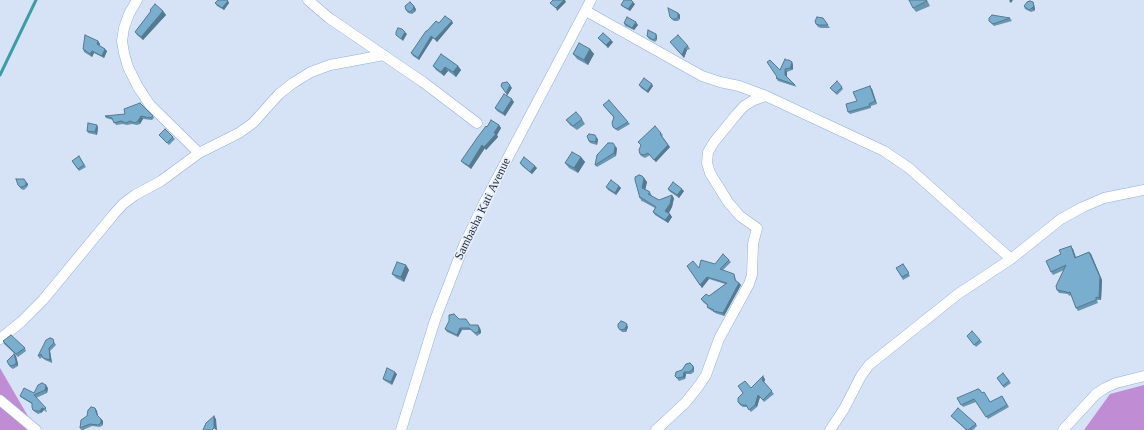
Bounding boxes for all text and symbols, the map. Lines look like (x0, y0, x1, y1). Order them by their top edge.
street label: Sambasha Kati Avenue (452, 156, 514, 262)

